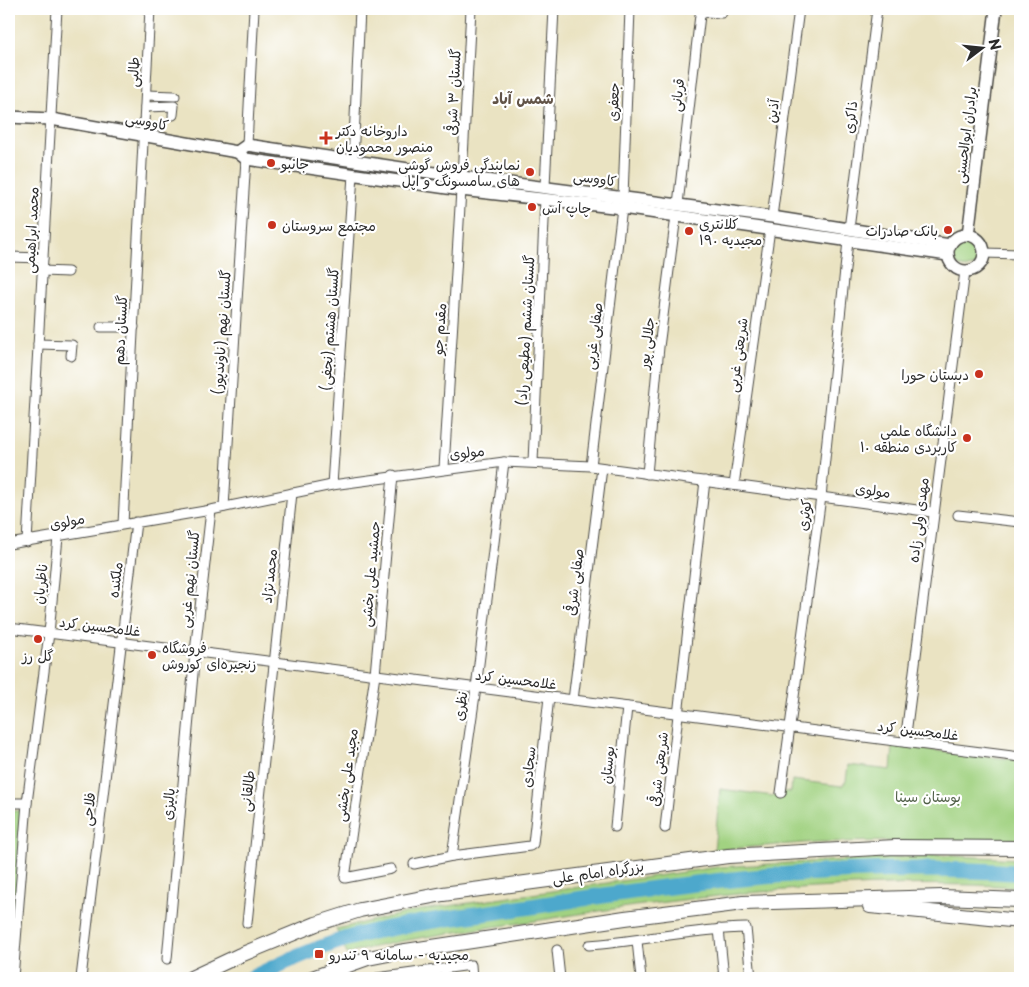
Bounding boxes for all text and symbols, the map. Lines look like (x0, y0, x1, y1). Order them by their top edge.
north arrow (956, 22, 1006, 72)
text: N (983, 36, 1007, 53)
street label: گلستان ۳ شرقی (440, 48, 466, 136)
street label: طالبی (122, 56, 144, 88)
street label: قربانی (665, 77, 689, 113)
street label: جعفری (602, 82, 624, 122)
street label: برادران ابوالحسنی (949, 85, 981, 185)
district label: شمس آباد (492, 86, 554, 109)
street label: آذین (760, 97, 784, 124)
street label: ذاکری (838, 100, 862, 134)
street label: کاووسی (124, 107, 170, 135)
place label: داروخانه دکتر منصور محمودیان (335, 120, 433, 157)
marker: داروخانه دکتر منصور محمودیان (320, 132, 332, 144)
place label: جانبو (280, 153, 309, 174)
place label: نمایندگی فروش گوشی های سامسونگ و اپل (398, 154, 520, 191)
marker: جانبو (265, 157, 277, 169)
street label: کاووسی (572, 165, 618, 191)
marker: نمایندگی فروش گوشی های سامسونگ و اپل (524, 166, 536, 178)
street label: محمد ابراهیمی (18, 186, 44, 274)
place label: چاپ آس (542, 197, 591, 218)
marker: چاپ آس (526, 201, 538, 213)
place label: کلانتری ۱۹۰ مجیدیه (699, 213, 762, 250)
place label: مجتمع سروستان (282, 215, 376, 237)
marker: مجتمع سروستان (266, 219, 278, 231)
place label: بانک صادرات (865, 220, 938, 241)
marker: بانک صادرات (942, 224, 954, 236)
marker: کلانتری ۱۹۰ مجیدیه (683, 225, 695, 237)
street label: گلستان ششم (مطیعی راد) (511, 254, 540, 406)
street label: گلستان هشتم (نجفی) (314, 267, 345, 392)
street label: گلستان نهم (ناوندپور) (206, 269, 237, 395)
street label: گلستان دهم (108, 294, 133, 366)
street label: صفایی غربی (578, 301, 608, 371)
street label: مقدم جو (427, 302, 452, 357)
street label: جلالی پور (632, 316, 660, 371)
street label: شریعتی غربی (721, 316, 753, 394)
place label: دبستان حورا (901, 364, 969, 385)
marker: دبستان حورا (973, 368, 985, 380)
place label: دانشگاه علمی کاربردی منطقه ۱۰ (860, 420, 957, 457)
marker: دانشگاه علمی کاربردی منطقه ۱۰ (961, 432, 973, 444)
street label: مولوی (448, 440, 486, 464)
street label: مهدی ولی زاده (902, 476, 934, 564)
street label: مولوی (854, 477, 892, 503)
street label: کوثری (791, 498, 817, 532)
street label: مولوی (48, 507, 86, 535)
street label: جمشید علی بخشی (355, 520, 385, 628)
street label: گلستان نهم غربی (173, 529, 206, 629)
street label: صفایی شرقی (559, 547, 589, 617)
street label: محمدنژاد (256, 548, 282, 604)
street label: ملکنده (102, 561, 128, 599)
street label: ناظریان (27, 563, 53, 605)
street label: غلامحسین کرد (58, 611, 142, 641)
marker: گل رز (32, 633, 44, 645)
place label: فروشگاه زنجیره‌ای کوروش (162, 637, 256, 674)
place label: گل رز (21, 645, 54, 666)
marker: فروشگاه زنجیره‌ای کوروش (146, 649, 158, 661)
street label: غلامحسین کرد (474, 664, 558, 694)
street label: نظری (448, 690, 472, 722)
street label: غلامحسین کرد (876, 715, 960, 745)
street label: مجید علی بخشی (329, 727, 363, 823)
street label: شریعتی شرقی (643, 730, 673, 808)
street label: سجادی (515, 745, 541, 789)
street label: بوستان (595, 745, 619, 785)
street label: طالقانی (234, 769, 260, 813)
park label: بوستان سینا (895, 786, 961, 807)
street label: پالیزی (156, 787, 180, 821)
street label: فلاحی (76, 791, 100, 827)
street label: بزرگراه امام علی (551, 855, 645, 890)
place label: مجیدیه - سامانه ۹ تندرو (328, 944, 469, 965)
marker: مجیدیه - سامانه ۹ تندرو (313, 948, 325, 960)

